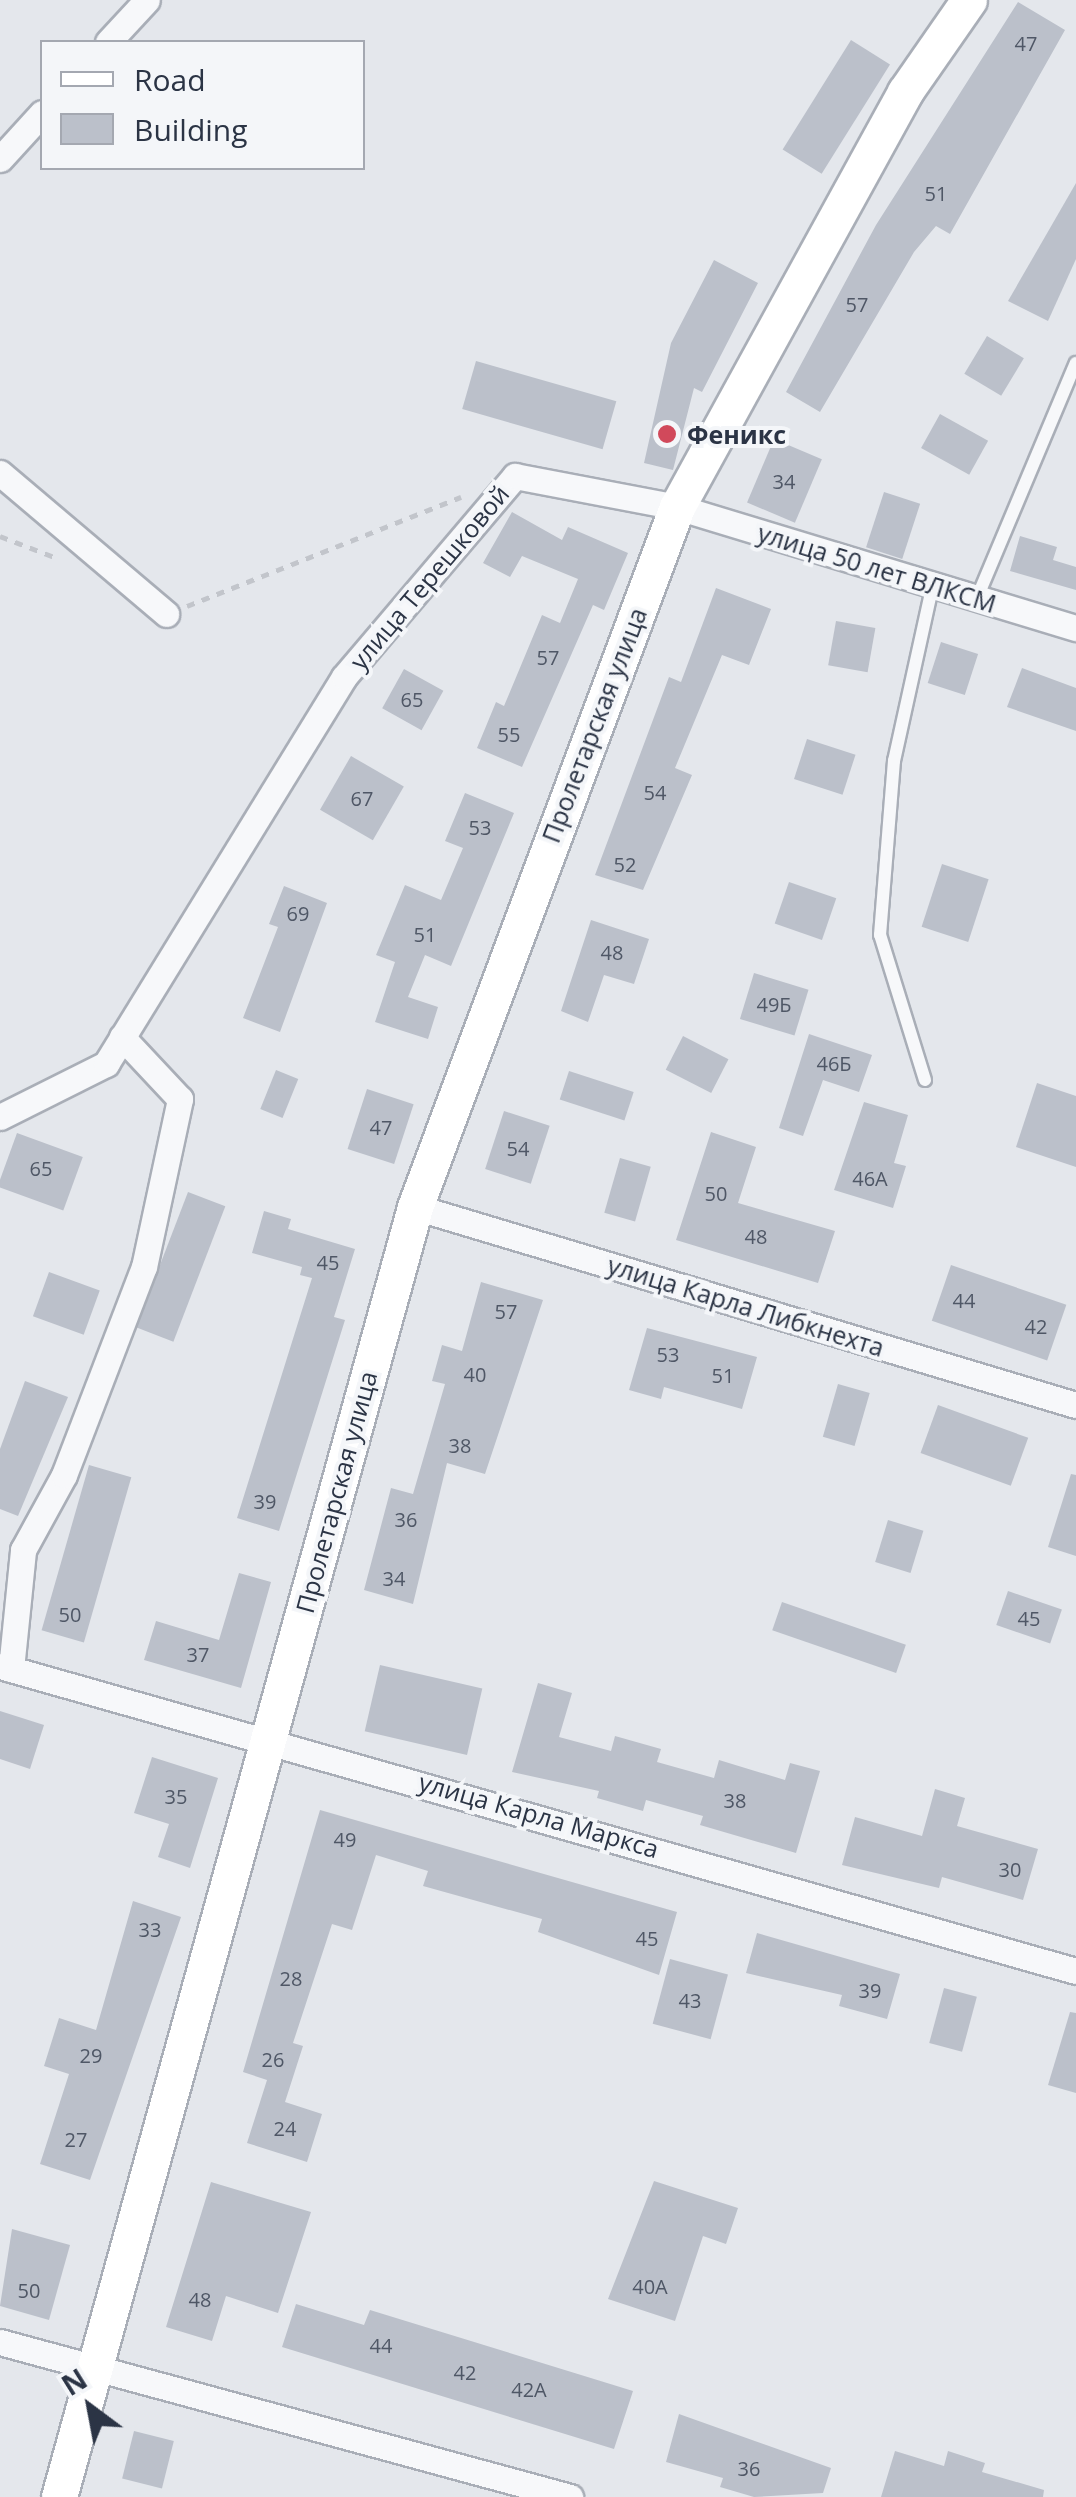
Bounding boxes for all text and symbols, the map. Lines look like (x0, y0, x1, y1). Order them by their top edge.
house number: 47 (1015, 31, 1037, 55)
legend (40, 40, 365, 170)
text: Road (134, 59, 206, 100)
text: Building (134, 109, 248, 150)
house number: 51 (925, 181, 947, 205)
house number: 57 (846, 292, 868, 316)
place label: Феникс (687, 419, 786, 449)
marker: Феникс (656, 423, 678, 445)
house number: 34 (773, 469, 795, 493)
street label: улица Терешковой (343, 479, 515, 675)
street label: улица 50 лет ВЛКСМ (754, 517, 1000, 619)
street label: Пролетарская улица (535, 603, 653, 847)
house number: 57 (537, 645, 559, 669)
house number: 65 (401, 687, 423, 711)
house number: 55 (498, 722, 520, 746)
house number: 54 (644, 780, 666, 804)
house number: 67 (351, 786, 373, 810)
house number: 53 (469, 815, 491, 839)
house number: 52 (614, 852, 636, 876)
house number: 69 (287, 901, 309, 925)
house number: 51 (414, 922, 436, 946)
house number: 48 (601, 940, 623, 964)
house number: 49Б (756, 992, 792, 1016)
house number: 46Б (816, 1051, 852, 1075)
house number: 47 (370, 1115, 392, 1139)
house number: 54 (507, 1136, 529, 1160)
house number: 65 (30, 1156, 52, 1180)
house number: 46А (852, 1166, 888, 1190)
house number: 50 (705, 1181, 727, 1205)
house number: 48 (745, 1224, 767, 1248)
house number: 45 (317, 1250, 339, 1274)
street label: улица Карла Либкнехта (604, 1250, 888, 1362)
house number: 44 (953, 1288, 975, 1312)
house number: 57 (495, 1299, 517, 1323)
house number: 42 (1025, 1314, 1047, 1338)
house number: 53 (657, 1342, 679, 1366)
house number: 40 (464, 1362, 486, 1386)
house number: 51 (712, 1363, 734, 1387)
street label: Пролетарская улица (289, 1368, 383, 1616)
house number: 38 (449, 1433, 471, 1457)
house number: 39 (254, 1489, 276, 1513)
house number: 36 (395, 1507, 417, 1531)
house number: 34 (383, 1566, 405, 1590)
house number: 50 (59, 1602, 81, 1626)
house number: 45 (1018, 1606, 1040, 1630)
house number: 37 (187, 1642, 209, 1666)
street label: улица Карла Маркса (416, 1766, 662, 1864)
house number: 35 (165, 1784, 187, 1808)
house number: 38 (724, 1788, 746, 1812)
house number: 49 (334, 1827, 356, 1851)
house number: 30 (999, 1857, 1021, 1881)
house number: 33 (139, 1917, 161, 1941)
house number: 45 (636, 1926, 658, 1950)
house number: 28 (280, 1966, 302, 1990)
house number: 39 (859, 1978, 881, 2002)
house number: 43 (679, 1988, 701, 2012)
house number: 29 (80, 2043, 102, 2067)
house number: 26 (262, 2047, 284, 2071)
house number: 24 (274, 2116, 296, 2140)
house number: 27 (65, 2127, 87, 2151)
house number: 40А (632, 2274, 668, 2298)
house number: 50 (18, 2278, 40, 2302)
house number: 48 (189, 2287, 211, 2311)
house number: 44 (370, 2333, 392, 2357)
north arrow (40, 2357, 140, 2457)
text: N (54, 2359, 94, 2404)
house number: 42 (454, 2360, 476, 2384)
house number: 42А (511, 2377, 547, 2401)
house number: 36 (738, 2456, 760, 2480)

